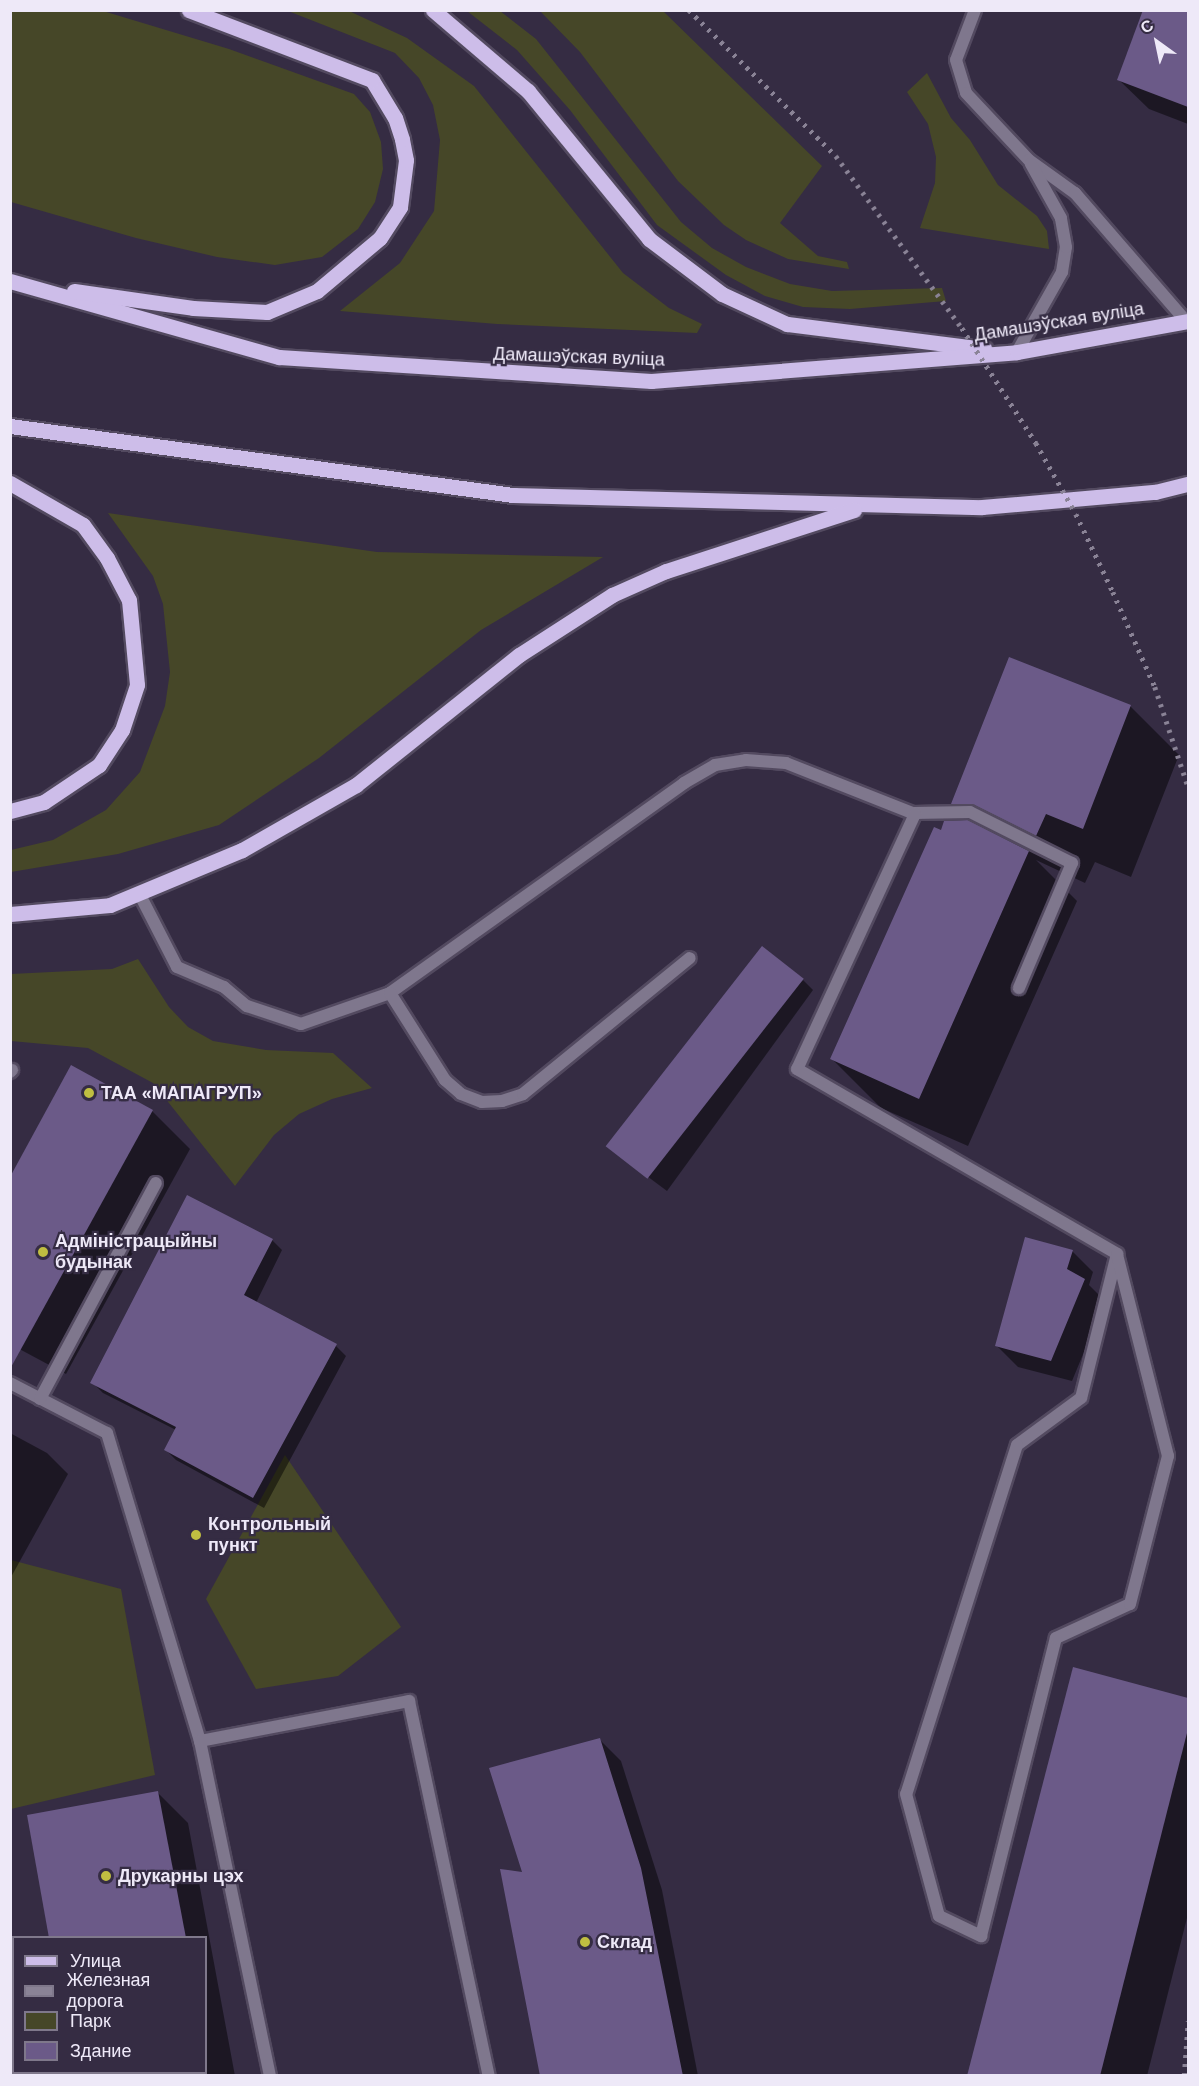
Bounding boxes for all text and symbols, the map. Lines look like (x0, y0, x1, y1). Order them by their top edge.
north arrow (1127, 12, 1187, 72)
text: С (1137, 16, 1156, 37)
street label: Дамашэўская вуліца (972, 298, 1146, 346)
street label: Дамашэўская вуліца (493, 343, 665, 371)
place label: ТАА «МАПАГРУП» (101, 1082, 262, 1104)
marker: ТАА «МАПАГРУП» (82, 1086, 96, 1100)
place label: Адміністрацыйны будынак (55, 1231, 217, 1274)
marker: Адміністрацыйны будынак (36, 1245, 50, 1259)
place label: Контрольный пункт (208, 1514, 331, 1556)
marker: Контрольный пункт (189, 1528, 203, 1542)
place label: Друкарны цэх (118, 1865, 244, 1887)
marker: Друкарны цэх (99, 1869, 113, 1883)
place label: Склад (597, 1931, 652, 1953)
marker: Склад (578, 1935, 592, 1949)
legend (12, 1936, 207, 2074)
text: Улица (70, 1951, 121, 1971)
text: Железная дорога (66, 1970, 150, 2011)
text: Парк (70, 2011, 111, 2031)
text: Здание (70, 2041, 131, 2061)

